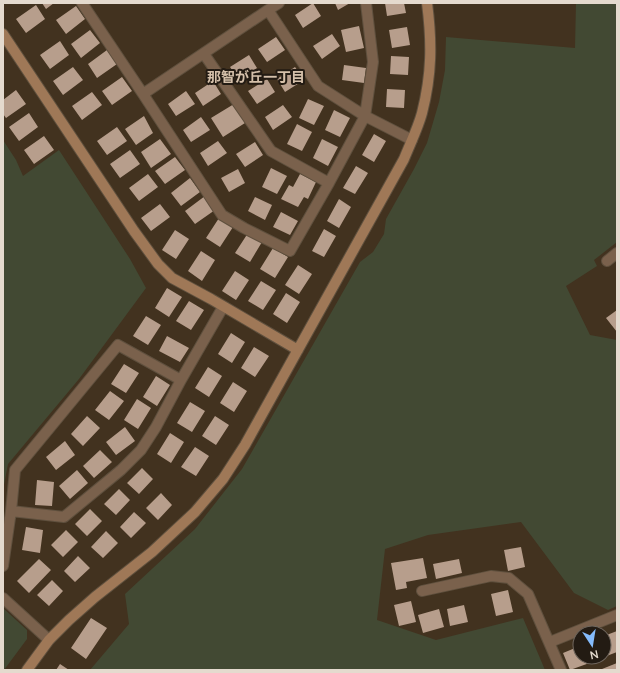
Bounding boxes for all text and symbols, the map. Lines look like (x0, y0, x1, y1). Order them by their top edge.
district label: 那智が丘一丁目 (207, 68, 305, 85)
north arrow (572, 625, 612, 665)
text: N (589, 648, 600, 663)

